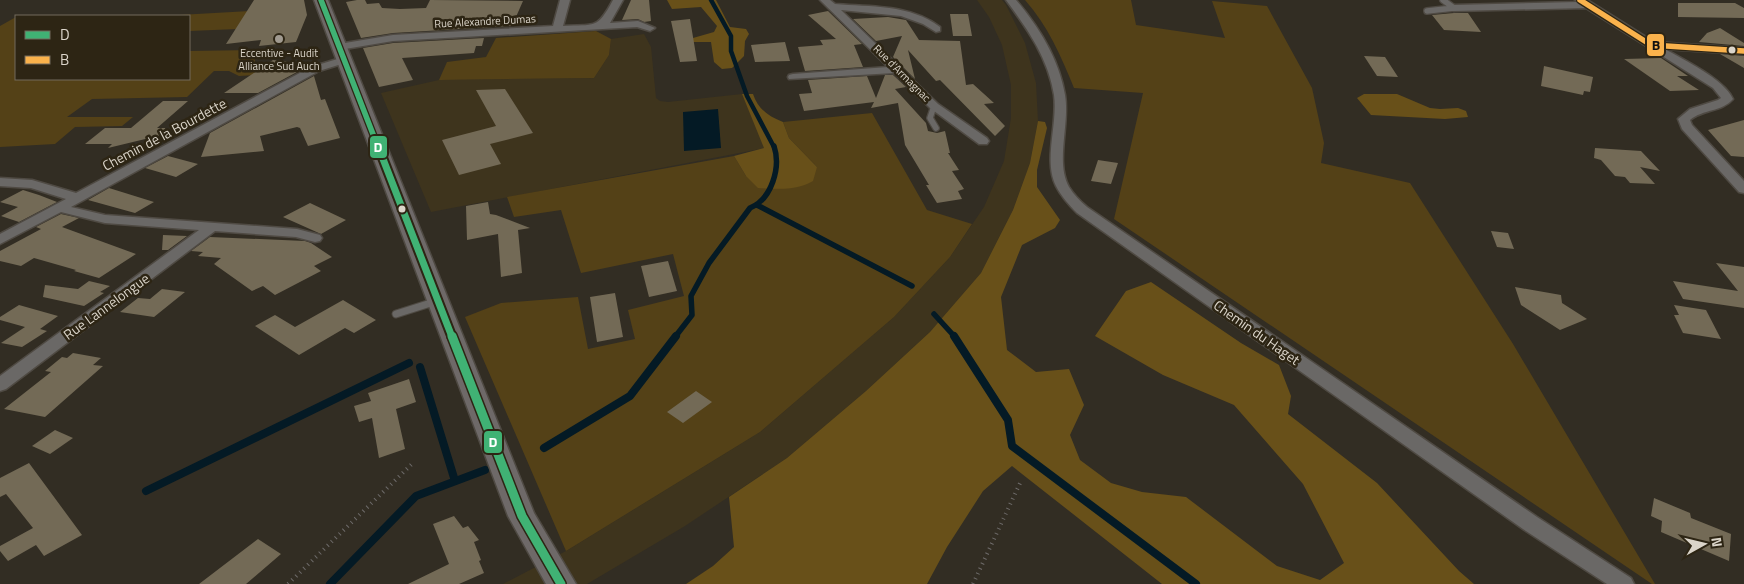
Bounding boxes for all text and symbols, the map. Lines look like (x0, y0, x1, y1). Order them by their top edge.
street label: Rue Alexandre Dumas (434, 10, 536, 32)
legend (15, 15, 190, 80)
text: D (60, 23, 70, 46)
marker: Eccentive - Audit Alliance Sud Auch (273, 33, 285, 45)
line badge: B (1646, 33, 1665, 57)
text: B (1652, 34, 1660, 55)
street label: Rue d'Armagnac (870, 41, 934, 105)
place label: Eccentive - Audit Alliance Sud Auch (238, 45, 320, 74)
unlabelled marker (1727, 45, 1737, 55)
text: B (60, 48, 69, 71)
street label: Chemin de la Bourdette (98, 92, 230, 176)
line badge: D (369, 135, 388, 159)
text: D (374, 136, 383, 157)
unlabelled marker (397, 204, 407, 214)
street label: Rue Lannelongue (59, 268, 153, 344)
street label: Chemin du Haget (1210, 294, 1304, 370)
line badge: D (483, 430, 503, 454)
text: D (489, 431, 498, 452)
north arrow (1679, 519, 1729, 569)
text: N (1706, 536, 1728, 548)

